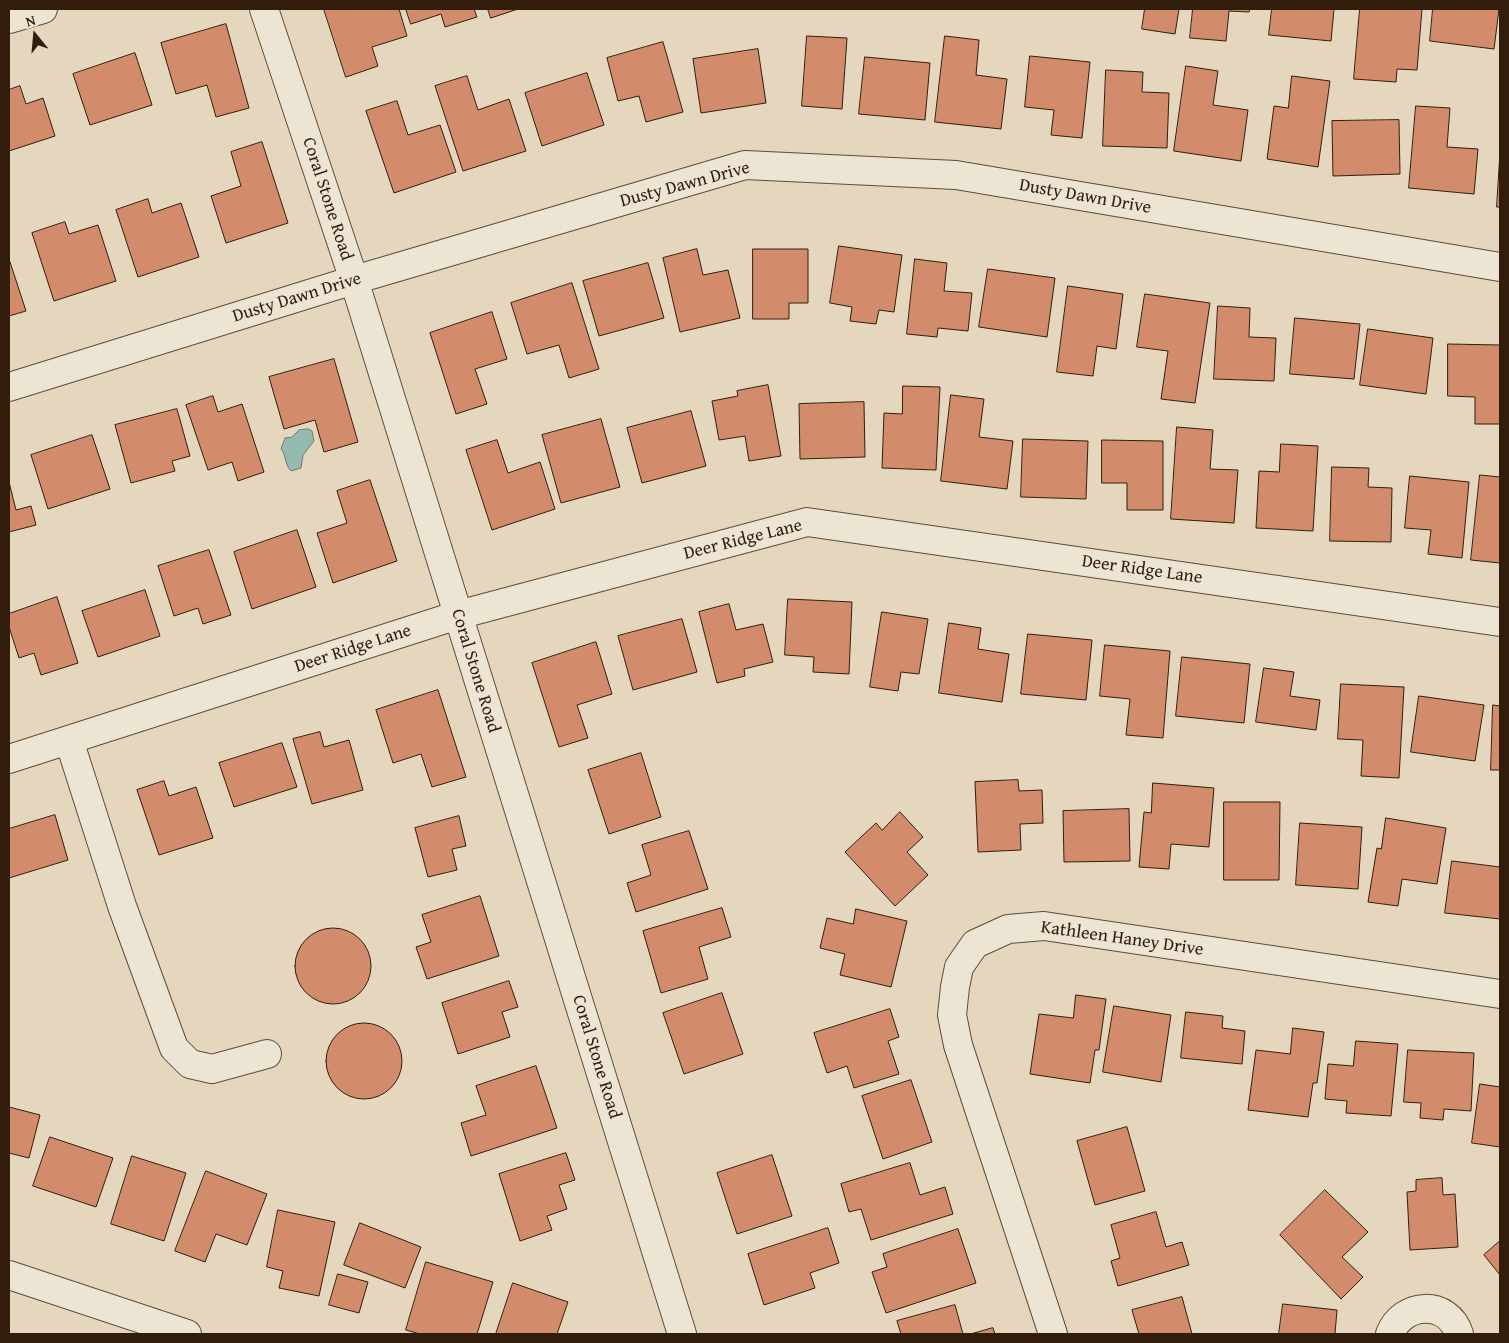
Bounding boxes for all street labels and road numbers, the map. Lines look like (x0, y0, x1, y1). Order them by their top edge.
street label: Coral Stone Road (297, 135, 357, 263)
street label: Dusty Dawn Drive (618, 157, 752, 213)
street label: Dusty Dawn Drive (1017, 175, 1153, 219)
street label: Dusty Dawn Drive (230, 268, 364, 328)
street label: Deer Ridge Lane (681, 515, 805, 565)
street label: Deer Ridge Lane (1080, 551, 1204, 589)
street label: Coral Stone Road (446, 607, 504, 735)
street label: Deer Ridge Lane (292, 620, 414, 678)
street label: Kathleen Haney Drive (1039, 917, 1205, 961)
street label: Coral Stone Road (567, 993, 625, 1121)

